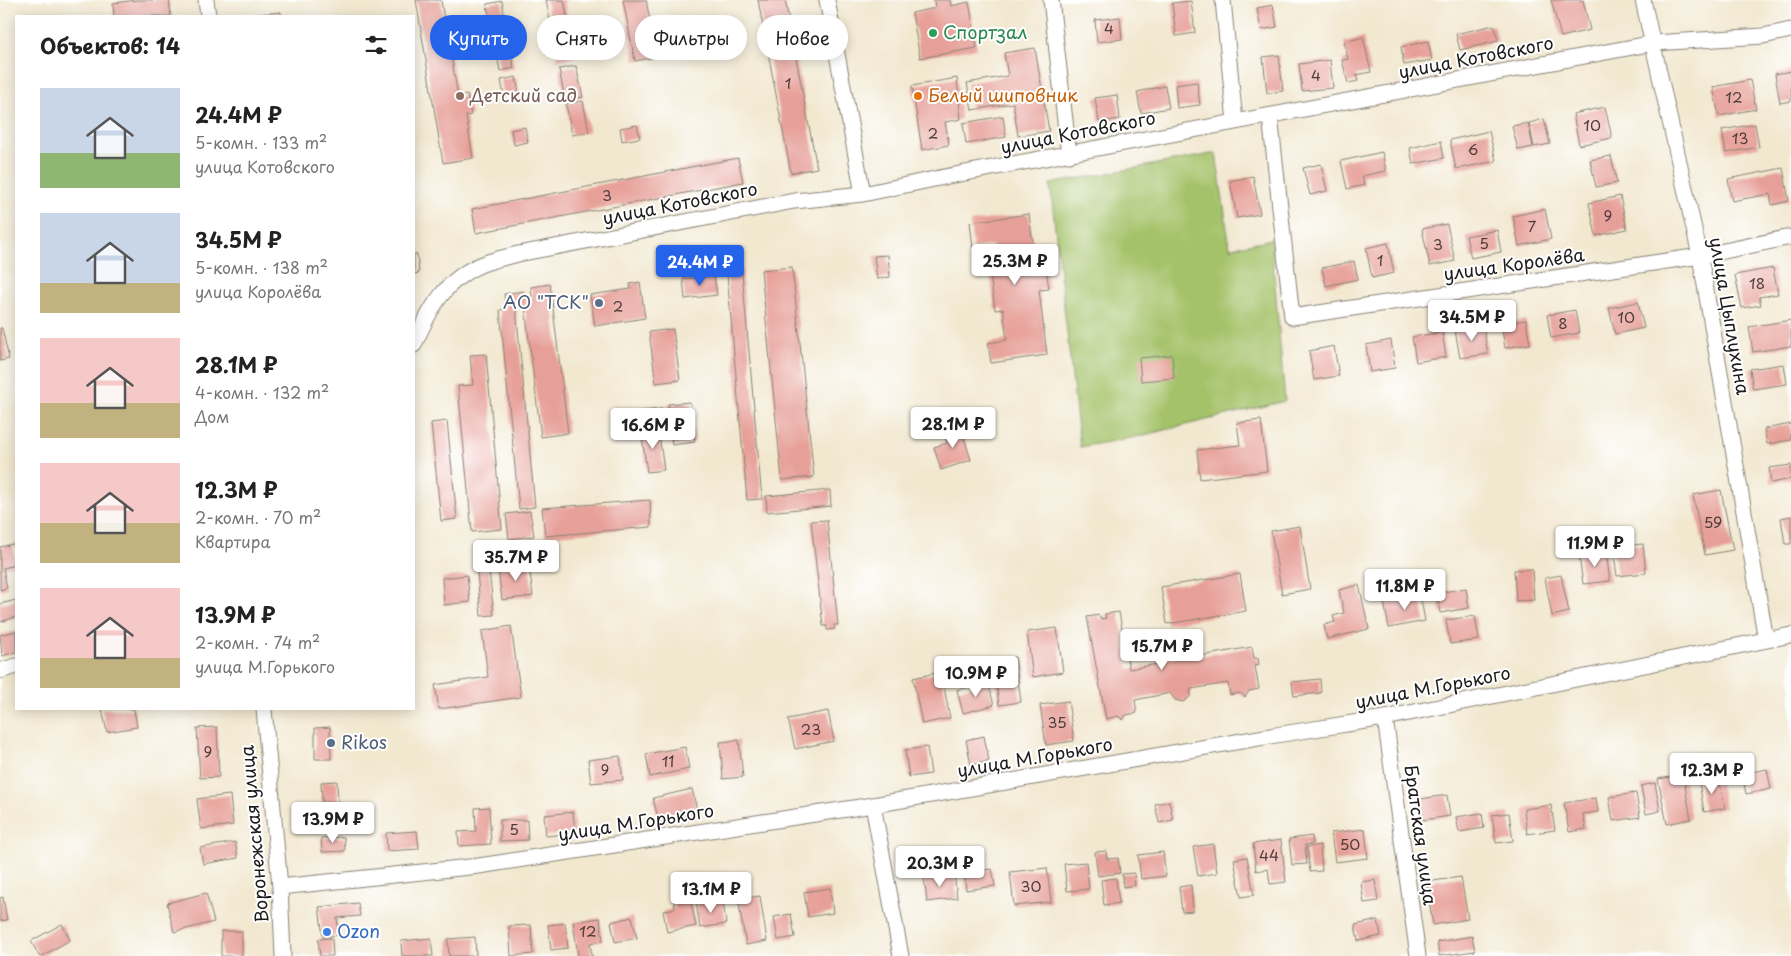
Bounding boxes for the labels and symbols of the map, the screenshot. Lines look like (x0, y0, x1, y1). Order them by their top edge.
house number: 4 (1104, 16, 1114, 39)
place label: Спортзал (943, 18, 1027, 45)
marker: Спортзал (927, 27, 939, 39)
street label: улица Котовского (1396, 28, 1556, 85)
house number: 4 (1311, 63, 1321, 86)
house number: 1 (785, 71, 791, 94)
place label: Детский сад (469, 81, 577, 108)
place label: Белый шиповник (928, 81, 1078, 108)
house number: 12 (1725, 85, 1743, 108)
marker: Детский сад (454, 90, 466, 102)
marker: Белый шиповник (912, 90, 924, 102)
street label: улица Котовского (998, 103, 1158, 160)
house number: 10 (1583, 113, 1601, 136)
house number: 2 (928, 121, 938, 144)
house number: 13 (1732, 126, 1748, 149)
house number: 6 (1468, 137, 1478, 160)
street label: улица Котовского (600, 174, 760, 231)
house number: 3 (602, 183, 612, 206)
house number: 9 (1604, 203, 1612, 226)
house number: 7 (1528, 214, 1537, 237)
house number: 5 (1479, 231, 1489, 254)
house number: 3 (1433, 232, 1443, 255)
street label: улица Цыплухина (1703, 235, 1758, 397)
street label: улица Королёва (1442, 240, 1587, 287)
pin: 24.4M ₽ (654, 244, 746, 287)
pin: 25.3M ₽ (969, 244, 1061, 286)
house number: 1 (1377, 248, 1383, 271)
house number: 18 (1749, 271, 1765, 294)
place label: АО "ТСК" (503, 288, 589, 315)
house number: 2 (613, 294, 623, 317)
marker: АО "ТСК" (593, 297, 605, 309)
pin: 34.5M ₽ (1426, 300, 1518, 342)
house number: 10 (1617, 305, 1635, 328)
house number: 8 (1558, 311, 1568, 334)
pin: 28.1M ₽ (907, 406, 999, 449)
pin: 16.6M ₽ (607, 408, 699, 450)
house number: 59 (1704, 510, 1722, 533)
pin: 11.9M ₽ (1549, 526, 1641, 568)
pin: 35.7M ₽ (470, 540, 562, 582)
pin: 11.8M ₽ (1359, 568, 1451, 611)
pin: 15.7M ₽ (1116, 628, 1208, 671)
pin: 10.9M ₽ (930, 656, 1022, 698)
street label: улица М.Горького (1353, 658, 1513, 715)
house number: 35 (1047, 710, 1067, 733)
house number: 23 (801, 717, 821, 740)
place label: Rikos (341, 728, 387, 755)
street label: улица М.Горького (955, 730, 1115, 783)
marker: Rikos (325, 737, 337, 749)
house number: 9 (204, 739, 212, 762)
street label: Воронежская улица (232, 743, 275, 924)
house number: 11 (662, 749, 674, 772)
pin: 12.3M ₽ (1666, 752, 1758, 795)
house number: 9 (601, 757, 609, 780)
street label: Братская улица (1398, 763, 1445, 907)
street label: улица М.Горького (556, 796, 716, 847)
pin: 13.9M ₽ (287, 802, 379, 844)
house number: 5 (509, 817, 519, 840)
house number: 50 (1340, 832, 1360, 855)
house number: 44 (1259, 843, 1279, 866)
pin: 20.3M ₽ (894, 846, 986, 888)
pin: 13.1M ₽ (665, 872, 757, 914)
house number: 30 (1021, 874, 1041, 897)
place label: Ozon (337, 917, 380, 944)
house number: 12 (579, 919, 597, 942)
marker: Ozon (321, 926, 333, 938)

